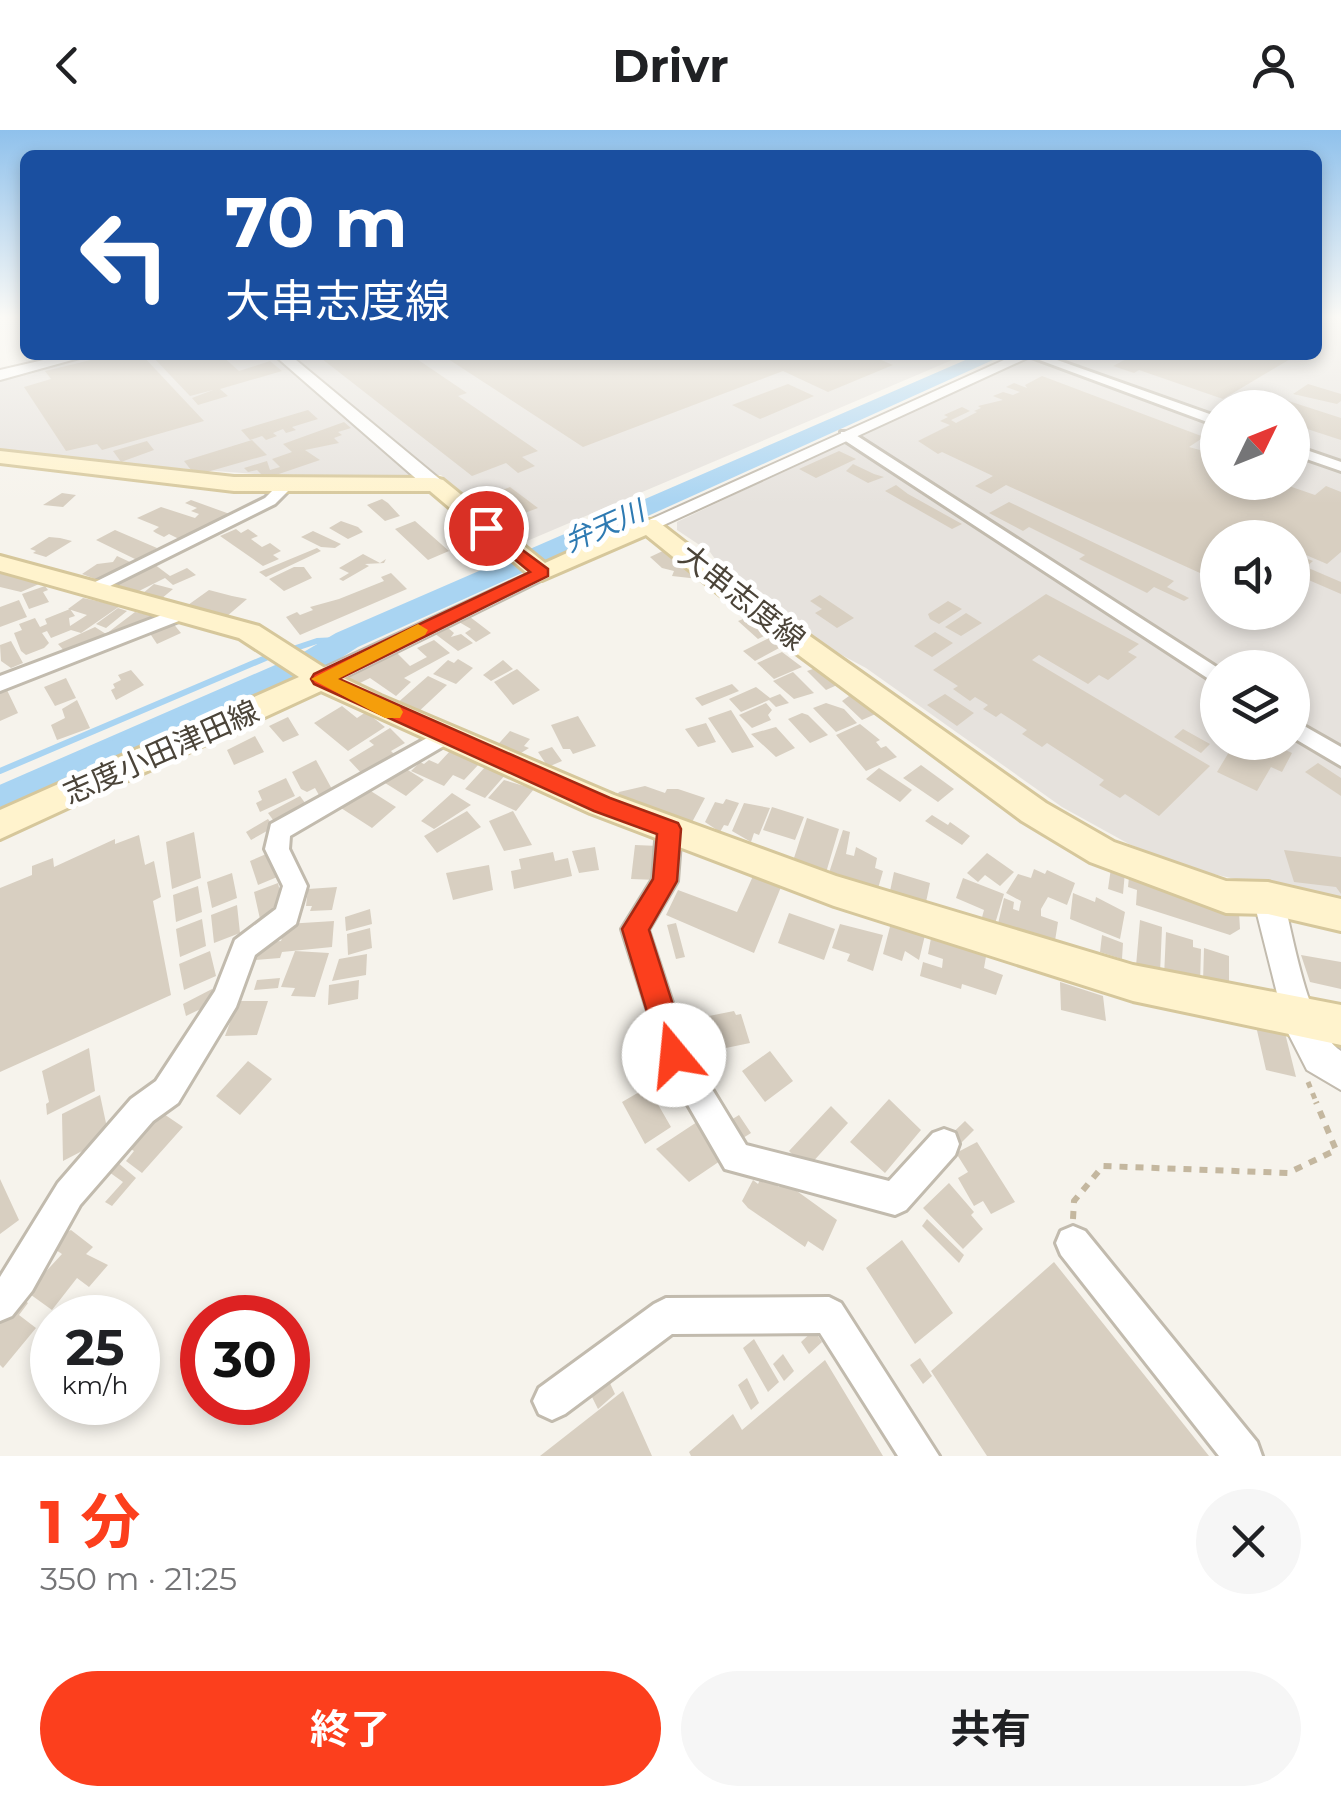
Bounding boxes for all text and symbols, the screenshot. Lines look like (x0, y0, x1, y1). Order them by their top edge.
icon: back (40, 38, 95, 93)
text: Drivr (612, 38, 729, 93)
icon: person (1246, 38, 1301, 93)
text: 70 m (225, 179, 408, 265)
icon: left (60, 190, 190, 320)
text: 大串志度線 (225, 273, 450, 328)
north arrow (1200, 390, 1310, 500)
map controls (1200, 390, 1310, 760)
pin (444, 486, 529, 571)
water label: 弁天川 (559, 492, 652, 559)
icon: arrive (459, 501, 514, 556)
button: sound (1200, 520, 1310, 630)
street label: 大串志度線 (672, 536, 812, 658)
button: layers (1200, 650, 1310, 760)
street label: 志度小田津田線 (58, 692, 264, 812)
position arrow (622, 1003, 726, 1107)
speed limit sign: 30 (180, 1295, 310, 1425)
text: 25 (65, 1317, 125, 1378)
text: km/h (62, 1370, 128, 1400)
text: 1 分 (40, 1485, 141, 1558)
button: close (1196, 1489, 1301, 1594)
text: 350 m · 21:25 (40, 1559, 237, 1598)
button: 終了 (40, 1671, 661, 1786)
button: 共有 (681, 1671, 1301, 1786)

